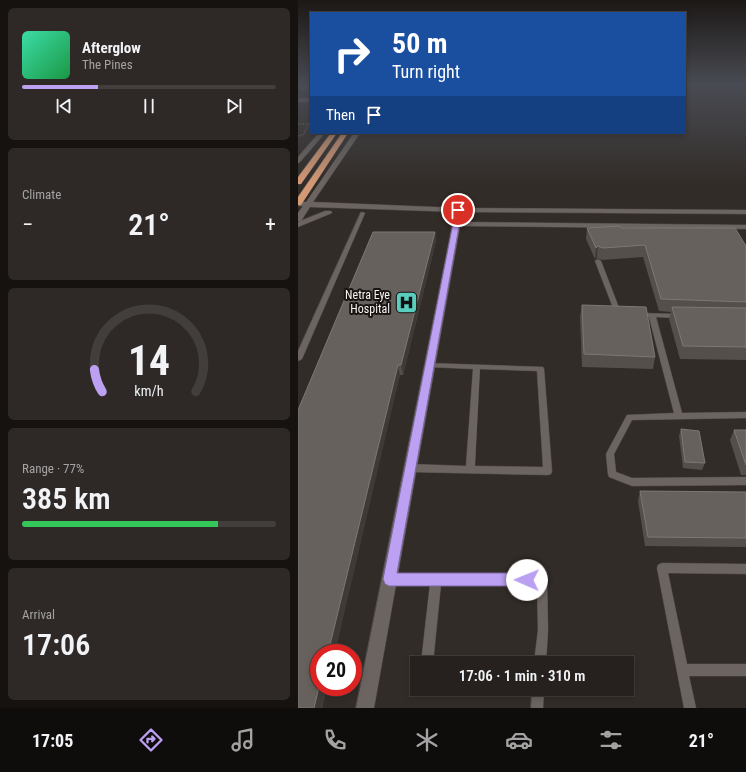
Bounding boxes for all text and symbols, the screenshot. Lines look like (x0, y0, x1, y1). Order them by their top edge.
text: 50 m (392, 27, 448, 60)
icon: right (326, 28, 378, 80)
text: Afterglow (82, 39, 141, 57)
text: The Pines (82, 57, 133, 72)
text: Turn right (392, 61, 460, 82)
icon: previous (53, 95, 75, 117)
icon: pause (138, 95, 160, 117)
icon: next (223, 95, 245, 117)
icon: arrive (363, 104, 385, 126)
text: Then (326, 106, 355, 124)
text: Climate (22, 187, 61, 202)
pin (441, 193, 475, 227)
icon: arrive (447, 199, 469, 221)
text: 21° (128, 207, 170, 242)
text: − (22, 212, 33, 237)
text: + (265, 212, 276, 237)
place label: Netra Eye Hospital (345, 288, 390, 316)
hospital icon: Netra Eye Hospital (393, 289, 419, 315)
text: 14 (128, 336, 170, 385)
text: km/h (134, 383, 164, 399)
text: Range · 77% (22, 461, 84, 476)
text: 385 km (22, 481, 111, 516)
position arrow (506, 559, 548, 601)
text: Arrival (22, 607, 55, 622)
text: 17:06 (22, 627, 90, 662)
speed limit sign: 20 (310, 644, 362, 696)
text: 17:06 · 1 min · 310 m (459, 667, 585, 685)
icon: directions (137, 726, 165, 754)
icon: music (229, 726, 257, 754)
icon: phone (321, 726, 349, 754)
icon: climate (413, 726, 441, 754)
icon: car (505, 726, 533, 754)
icon: filters (597, 726, 625, 754)
text: 17:05 (32, 730, 73, 751)
text: 21° (689, 730, 714, 751)

